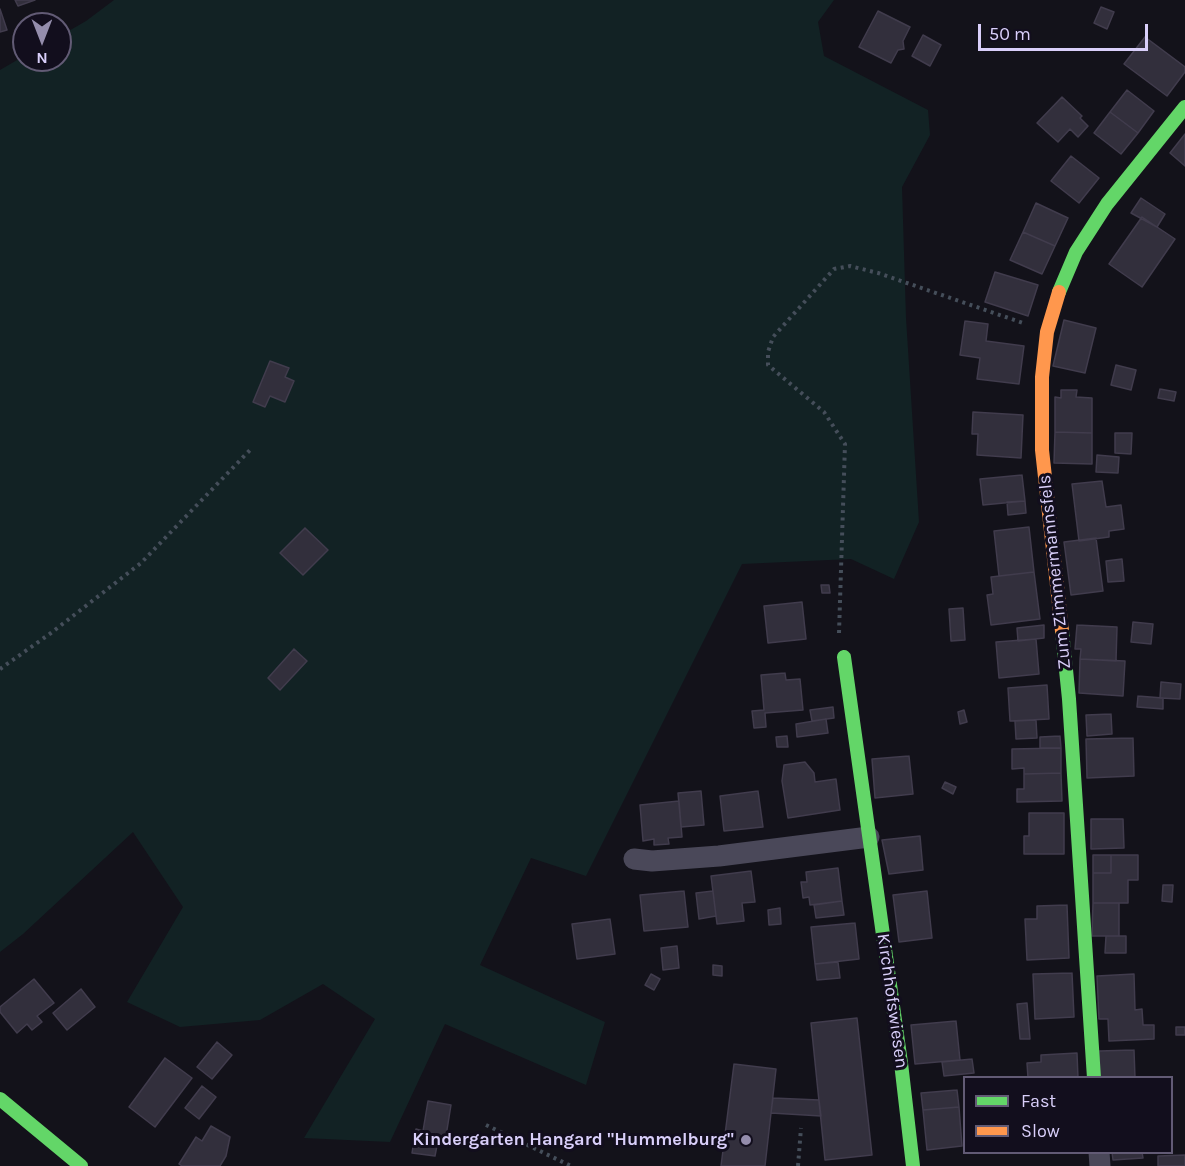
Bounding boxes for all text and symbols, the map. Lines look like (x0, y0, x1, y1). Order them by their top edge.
north arrow (12, 12, 72, 72)
scale bar (981, 12, 1150, 50)
text: 50 m (989, 23, 1031, 45)
text: N (36, 49, 48, 68)
street label: Zum Zimmermannsfels (1034, 474, 1076, 670)
street label: Kirchhofswiesen (872, 932, 912, 1070)
legend (963, 1076, 1173, 1154)
text: Fast (1021, 1090, 1056, 1112)
text: Slow (1021, 1120, 1060, 1142)
place label: Kindergarten Hangard "Hummelburg" (412, 1129, 734, 1151)
marker: Kindergarten Hangard "Hummelburg" (739, 1133, 753, 1147)

